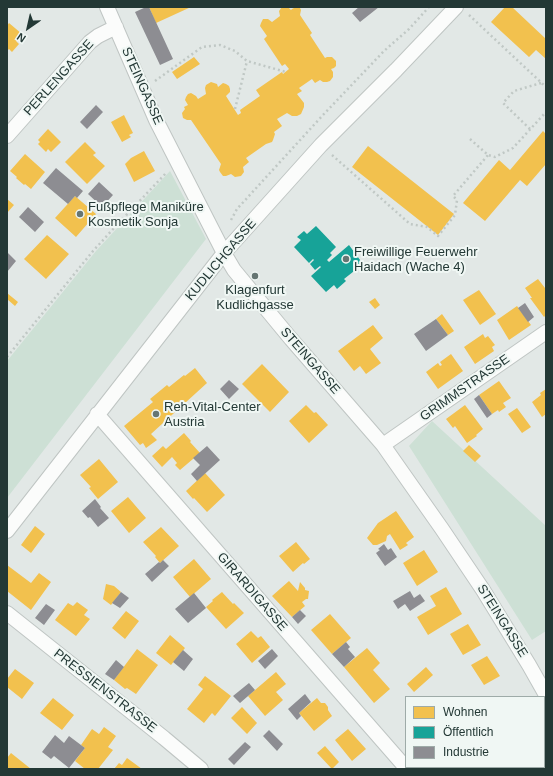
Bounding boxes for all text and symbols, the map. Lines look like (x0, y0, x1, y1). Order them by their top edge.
north arrow (8, 8, 48, 48)
street label: PERLENGASSE (21, 37, 97, 119)
street label: STEINGASSE (118, 45, 166, 127)
place label: Fußpflege Maniküre Kosmetik Sonja (88, 199, 204, 230)
marker: Fußpflege Maniküre Kosmetik Sonja (75, 209, 85, 219)
street label: KUDLICHGASSE (182, 216, 260, 304)
place label: Freiwillige Feuerwehr Haidach (Wache 4) (354, 244, 478, 275)
marker: Freiwillige Feuerwehr Haidach (Wache 4) (341, 254, 351, 264)
marker: Klagenfurt Kudlichgasse (250, 271, 260, 281)
place label: Klagenfurt Kudlichgasse (216, 282, 294, 313)
street label: STEINGASSE (277, 325, 343, 397)
street label: GRIMMSTRASSE (417, 351, 513, 425)
place label: Reh-Vital-Center Austria (164, 399, 261, 430)
marker: Reh-Vital-Center Austria (151, 409, 161, 419)
street label: GIRARDIGASSE (214, 550, 290, 634)
street label: STEINGASSE (473, 582, 531, 660)
street label: PRESSIENSTRASSE (50, 646, 160, 736)
legend (405, 696, 545, 768)
text: Wohnen (443, 705, 487, 719)
text: Öffentlich (443, 725, 493, 739)
text: Industrie (443, 745, 489, 759)

